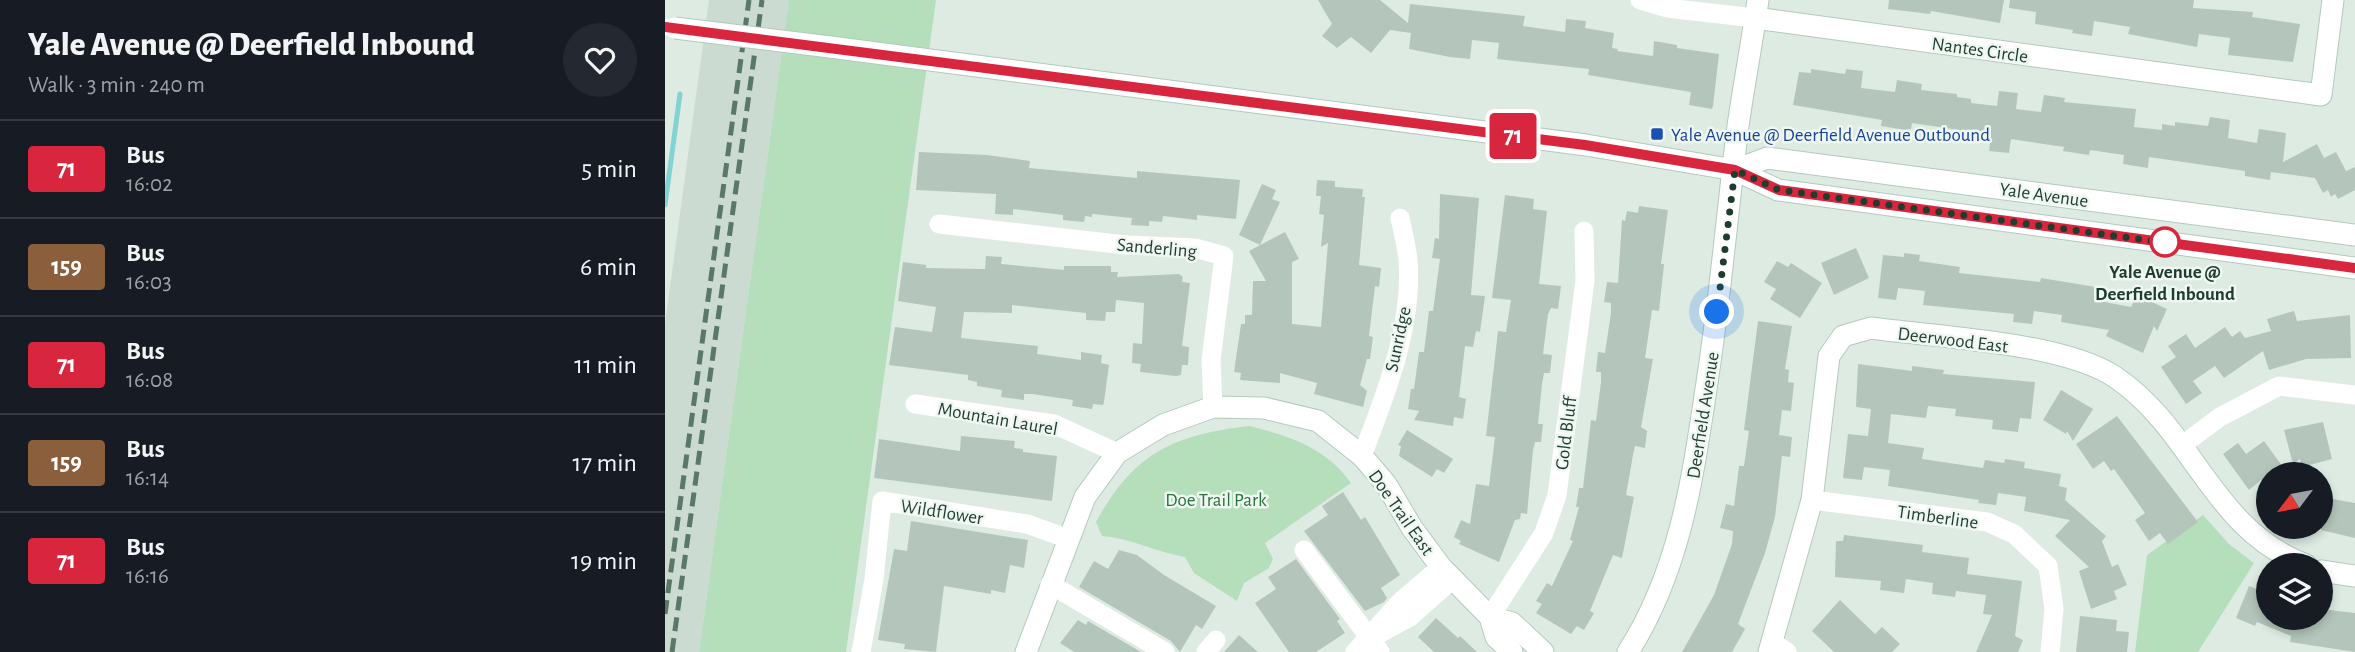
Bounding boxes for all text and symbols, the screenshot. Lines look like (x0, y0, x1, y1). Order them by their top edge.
button: heart (563, 23, 637, 97)
text: Yale Avenue @ Deerfield Inbound (28, 29, 475, 62)
street label: Nantes Circle (1930, 34, 2029, 67)
text: Walk · 3 min · 240 m (28, 74, 205, 97)
line badge: 71 (1481, 113, 1545, 159)
text: 71 (1503, 124, 1523, 148)
marker: Yale Avenue @ Deerfield Avenue Outbound (1649, 126, 1665, 142)
place label: Yale Avenue @ Deerfield Avenue Outbound (1671, 126, 1990, 145)
text: Bus (126, 142, 165, 168)
text: 5 min (581, 156, 637, 182)
text: 71 (57, 157, 76, 181)
text: 16:02 (126, 173, 173, 196)
street label: Yale Avenue (1998, 180, 2089, 211)
marker: Yale Avenue @ Deerfield Inbound (2150, 227, 2180, 257)
street label: Sanderling (1116, 236, 1198, 262)
text: Bus (126, 240, 165, 266)
text: 6 min (580, 254, 637, 280)
text: 159 (51, 255, 82, 279)
place label: Yale Avenue @ Deerfield Inbound (2095, 263, 2235, 304)
text: 16:03 (126, 271, 172, 294)
your location (1699, 294, 1734, 329)
street label: Sunridge (1382, 305, 1415, 374)
street label: Deerwood East (1897, 324, 2009, 357)
text: Bus (126, 338, 165, 364)
street label: Deerfield Avenue (1684, 350, 1723, 480)
text: 11 min (574, 352, 637, 378)
text: 71 (57, 353, 76, 377)
text: 16:08 (126, 369, 173, 392)
street label: Gold Bluff (1553, 394, 1581, 471)
street label: Mountain Laurel (936, 400, 1059, 439)
text: Bus (126, 436, 165, 462)
text: 17 min (572, 450, 637, 476)
text: 159 (51, 451, 82, 475)
north arrow (2256, 462, 2333, 539)
map controls (2256, 462, 2333, 630)
text: 16:14 (126, 467, 169, 490)
street label: Doe Trail East (1364, 467, 1437, 559)
park label: Doe Trail Park (1165, 491, 1267, 510)
street label: Wildflower (899, 497, 984, 528)
street label: Timberline (1896, 502, 1980, 533)
text: Bus (126, 534, 165, 560)
text: 19 min (571, 548, 637, 574)
text: 71 (57, 549, 76, 573)
button: layers (2256, 553, 2333, 630)
text: 16:16 (126, 565, 169, 588)

